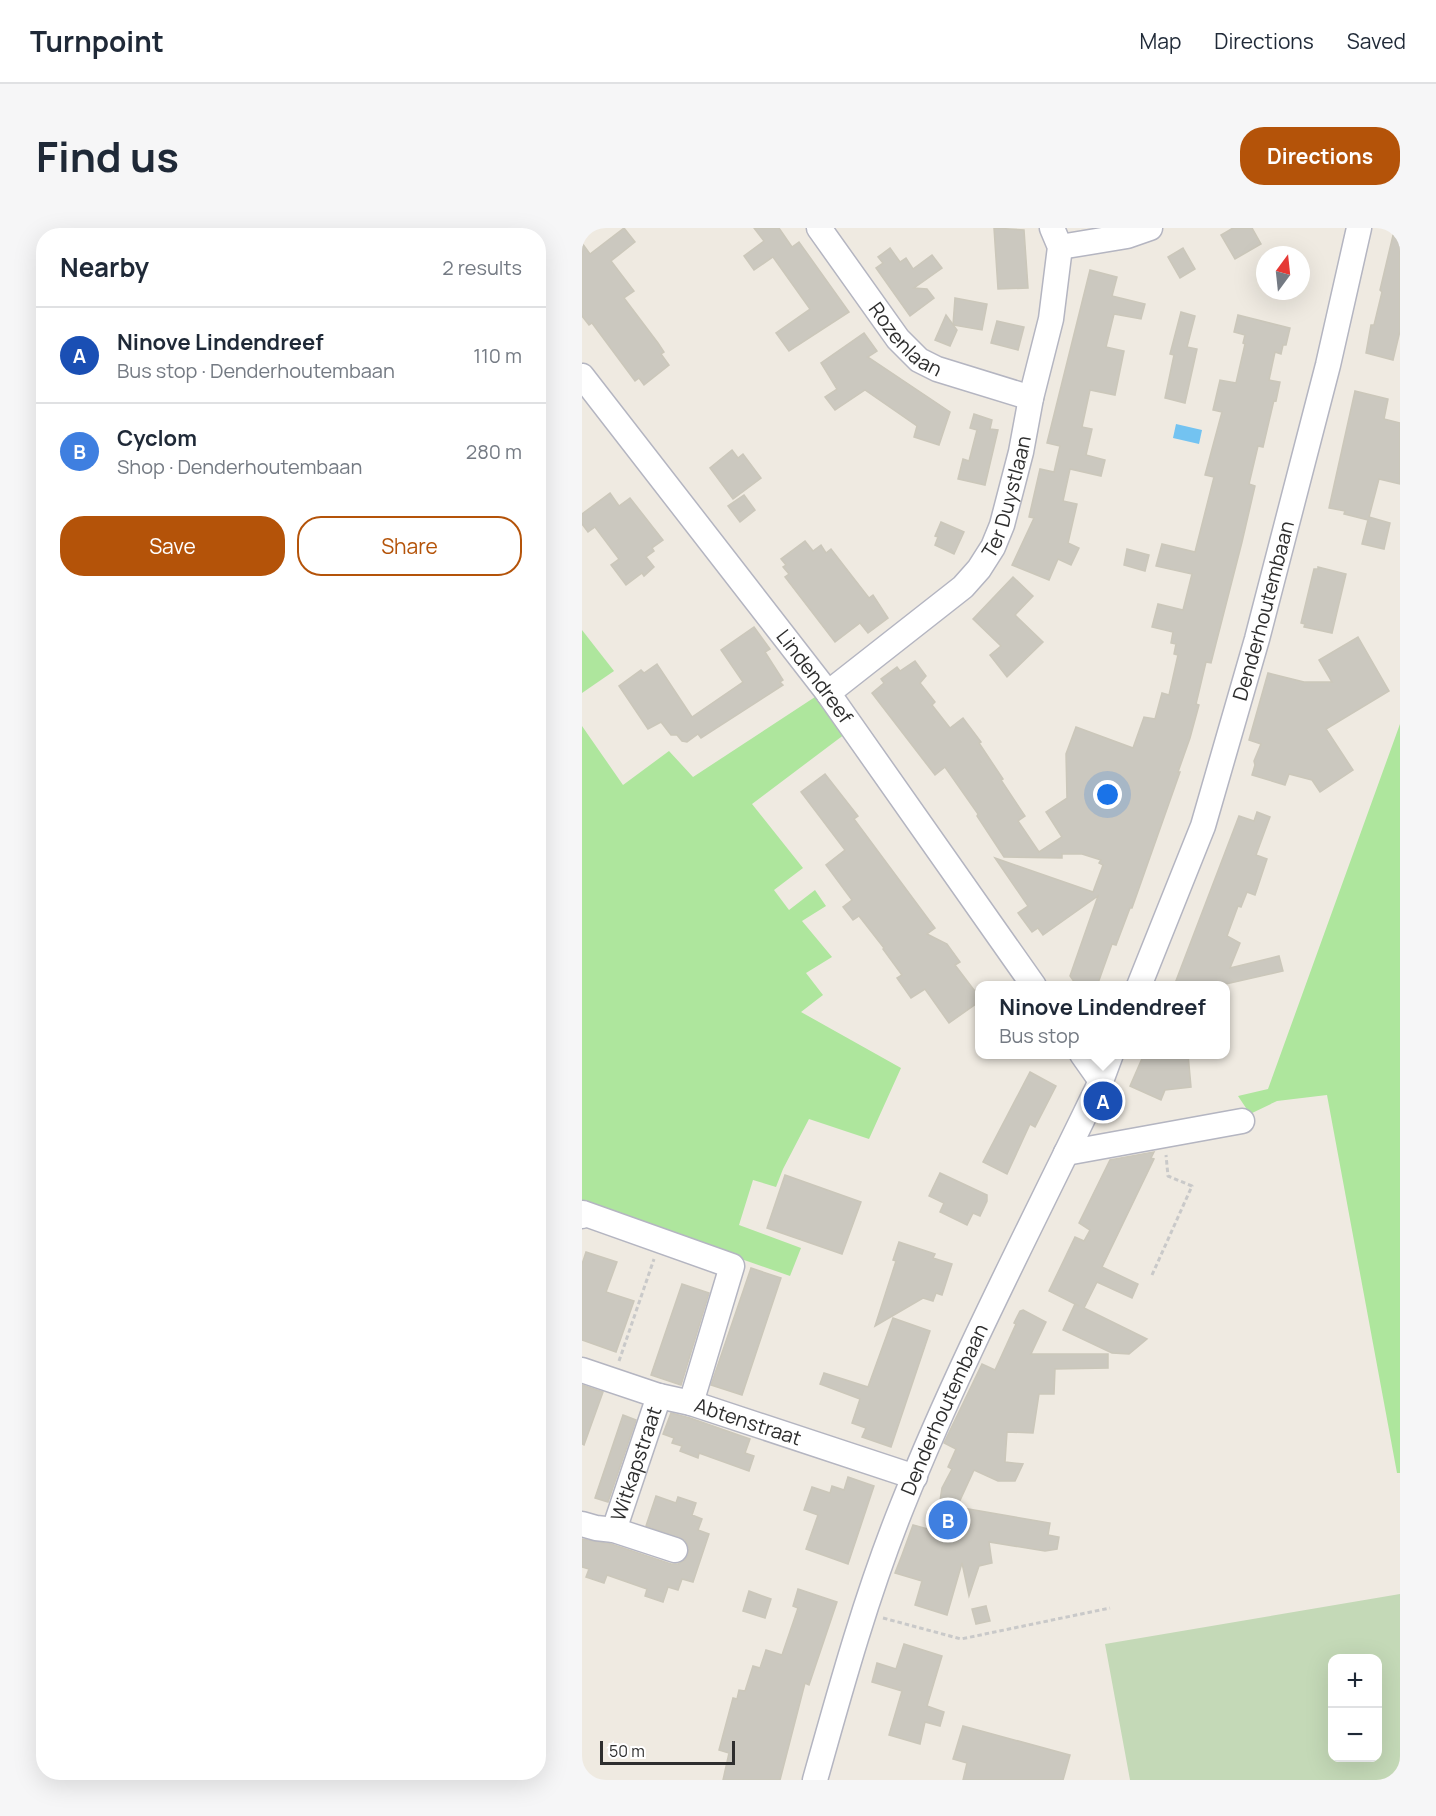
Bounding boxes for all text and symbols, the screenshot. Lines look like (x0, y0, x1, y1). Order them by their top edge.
text: Turnpoint (30, 22, 164, 60)
text: Map (1140, 27, 1181, 55)
text: Directions (1214, 27, 1314, 55)
text: Saved (1347, 27, 1406, 55)
text: Find us (36, 127, 179, 185)
button: Directions (1240, 127, 1400, 185)
north arrow (1256, 246, 1310, 300)
text: Nearby (60, 249, 149, 285)
text: 2 results (442, 254, 522, 281)
street label: Rozenlaan (863, 296, 947, 382)
text: Ninove Lindendreef (117, 327, 324, 357)
text: A (73, 342, 86, 369)
text: 110 m (473, 342, 522, 369)
text: Bus stop · Denderhoutembaan (117, 357, 395, 384)
text: Cyclom (117, 423, 197, 453)
street label: Ter Duystlaan (975, 433, 1037, 563)
text: B (73, 438, 86, 465)
text: 280 m (466, 438, 522, 465)
text: Shop · Denderhoutembaan (117, 453, 362, 480)
button: Save (60, 516, 285, 576)
button: Share (297, 516, 522, 576)
street label: Denderhoutembaan (1226, 518, 1300, 704)
street label: Lindendreef (771, 624, 859, 729)
your location (1093, 780, 1122, 809)
popup (975, 981, 1230, 1059)
text: Ninove Lindendreef (999, 992, 1206, 1022)
text: Bus stop (999, 1022, 1080, 1049)
pin: A (1084, 1078, 1122, 1124)
street label: Denderhoutembaan (894, 1319, 994, 1499)
street label: Abtenstraat (691, 1391, 805, 1452)
street label: Witkapstraat (604, 1403, 668, 1524)
pin: B (928, 1498, 968, 1542)
map controls (1328, 1654, 1382, 1762)
button: + (1328, 1654, 1382, 1708)
button: − (1328, 1708, 1382, 1762)
scale bar (600, 1738, 735, 1766)
text: 50 m (609, 1740, 645, 1762)

